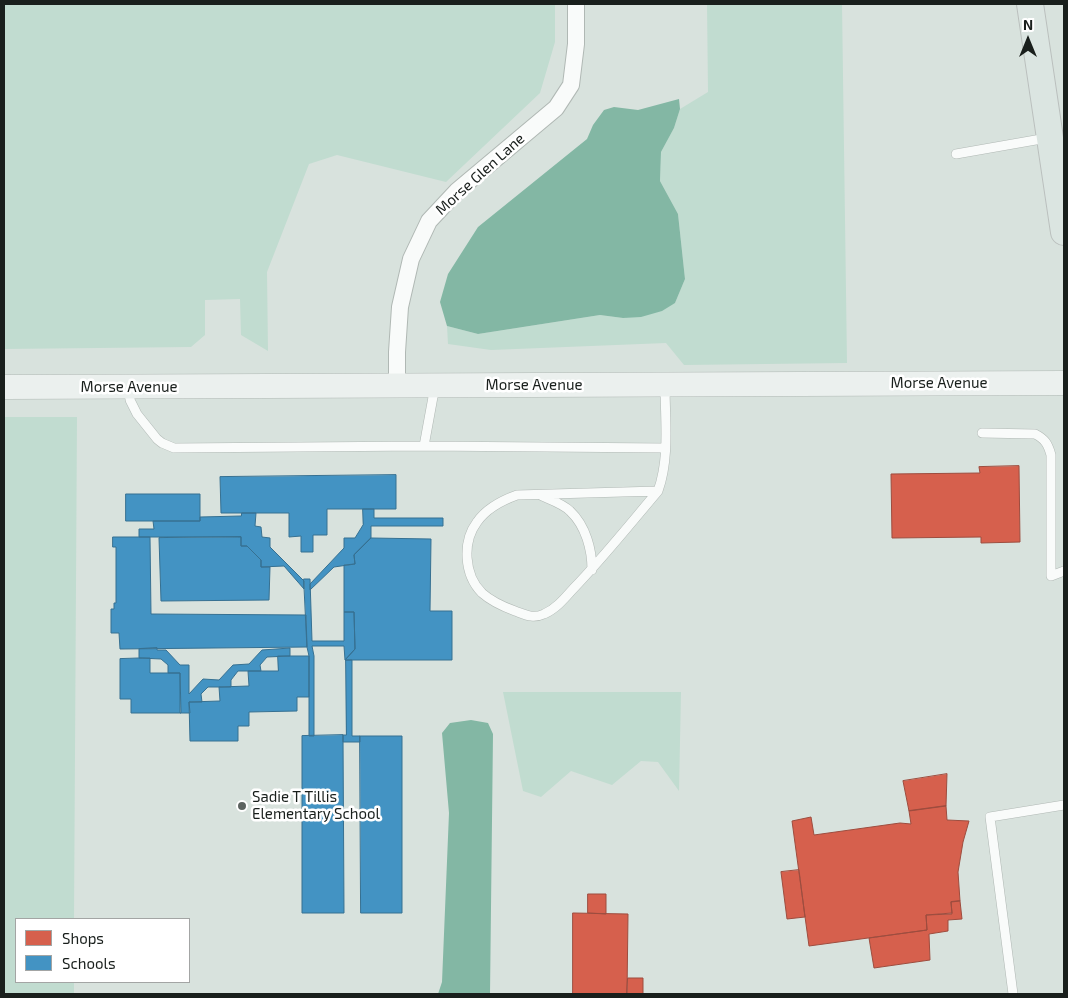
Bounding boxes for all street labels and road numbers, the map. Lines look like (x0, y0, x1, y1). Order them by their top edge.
street label: Morse Glen Lane (432, 129, 528, 219)
street label: Morse Avenue (891, 374, 987, 392)
street label: Morse Avenue (486, 376, 582, 394)
street label: Morse Avenue (81, 378, 177, 396)

